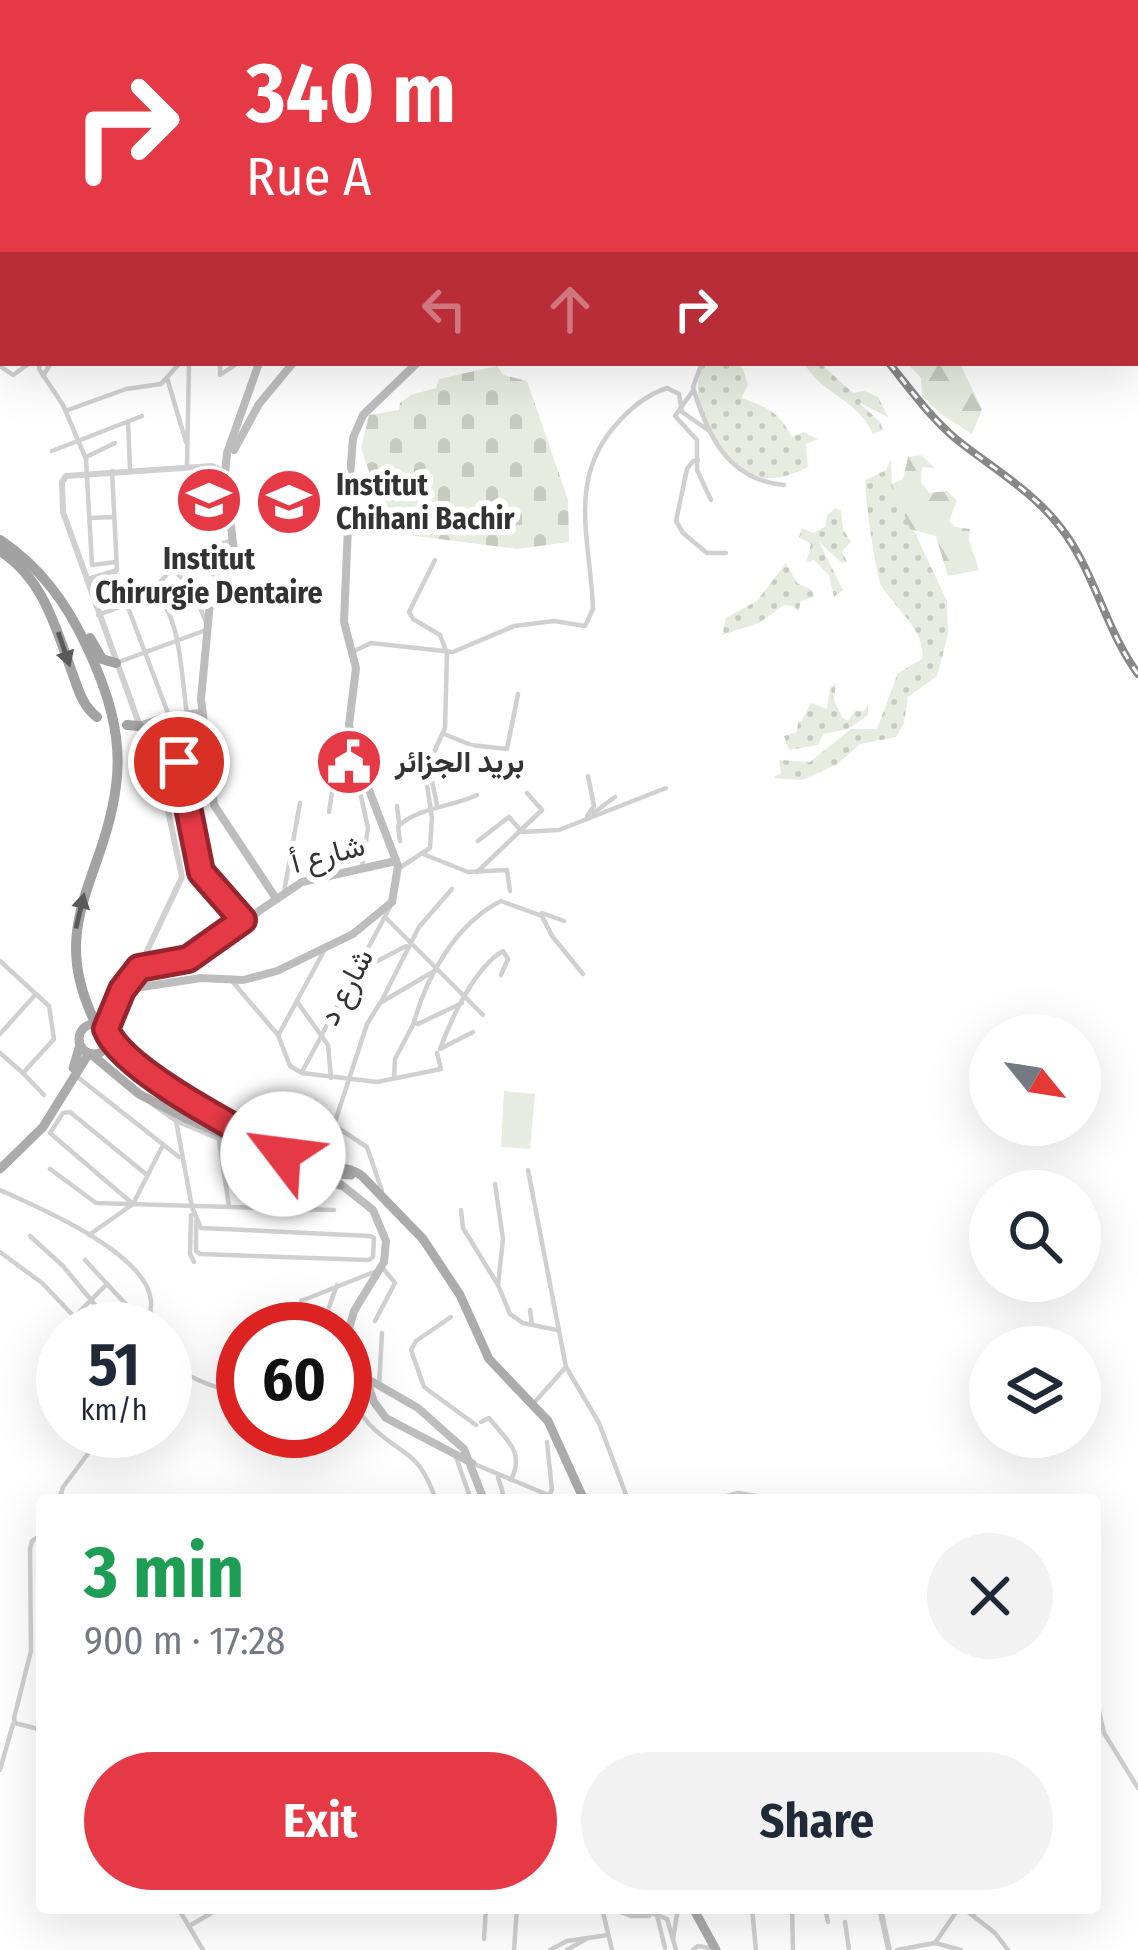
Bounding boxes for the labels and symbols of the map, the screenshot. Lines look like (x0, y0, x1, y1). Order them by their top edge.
school or university icon: Institut Chirurgie Dentaire (174, 465, 244, 535)
school or university icon: Institut Chihani Bachir (254, 467, 324, 537)
place label: Institut Chihani Bachir (336, 467, 516, 537)
place label: Institut Chirurgie Dentaire (95, 541, 323, 611)
one-way arrow (56, 631, 74, 667)
pin (128, 711, 230, 813)
public building icon: بريد الجزائر (314, 727, 384, 797)
place label: بريد الجزائر (394, 744, 524, 780)
street label: شارع أ (287, 827, 369, 883)
one-way arrow (72, 892, 91, 930)
street label: شارع د (311, 942, 383, 1032)
north arrow (969, 1014, 1101, 1146)
position arrow (220, 1091, 346, 1217)
speed limit sign: 60 (216, 1302, 372, 1458)

